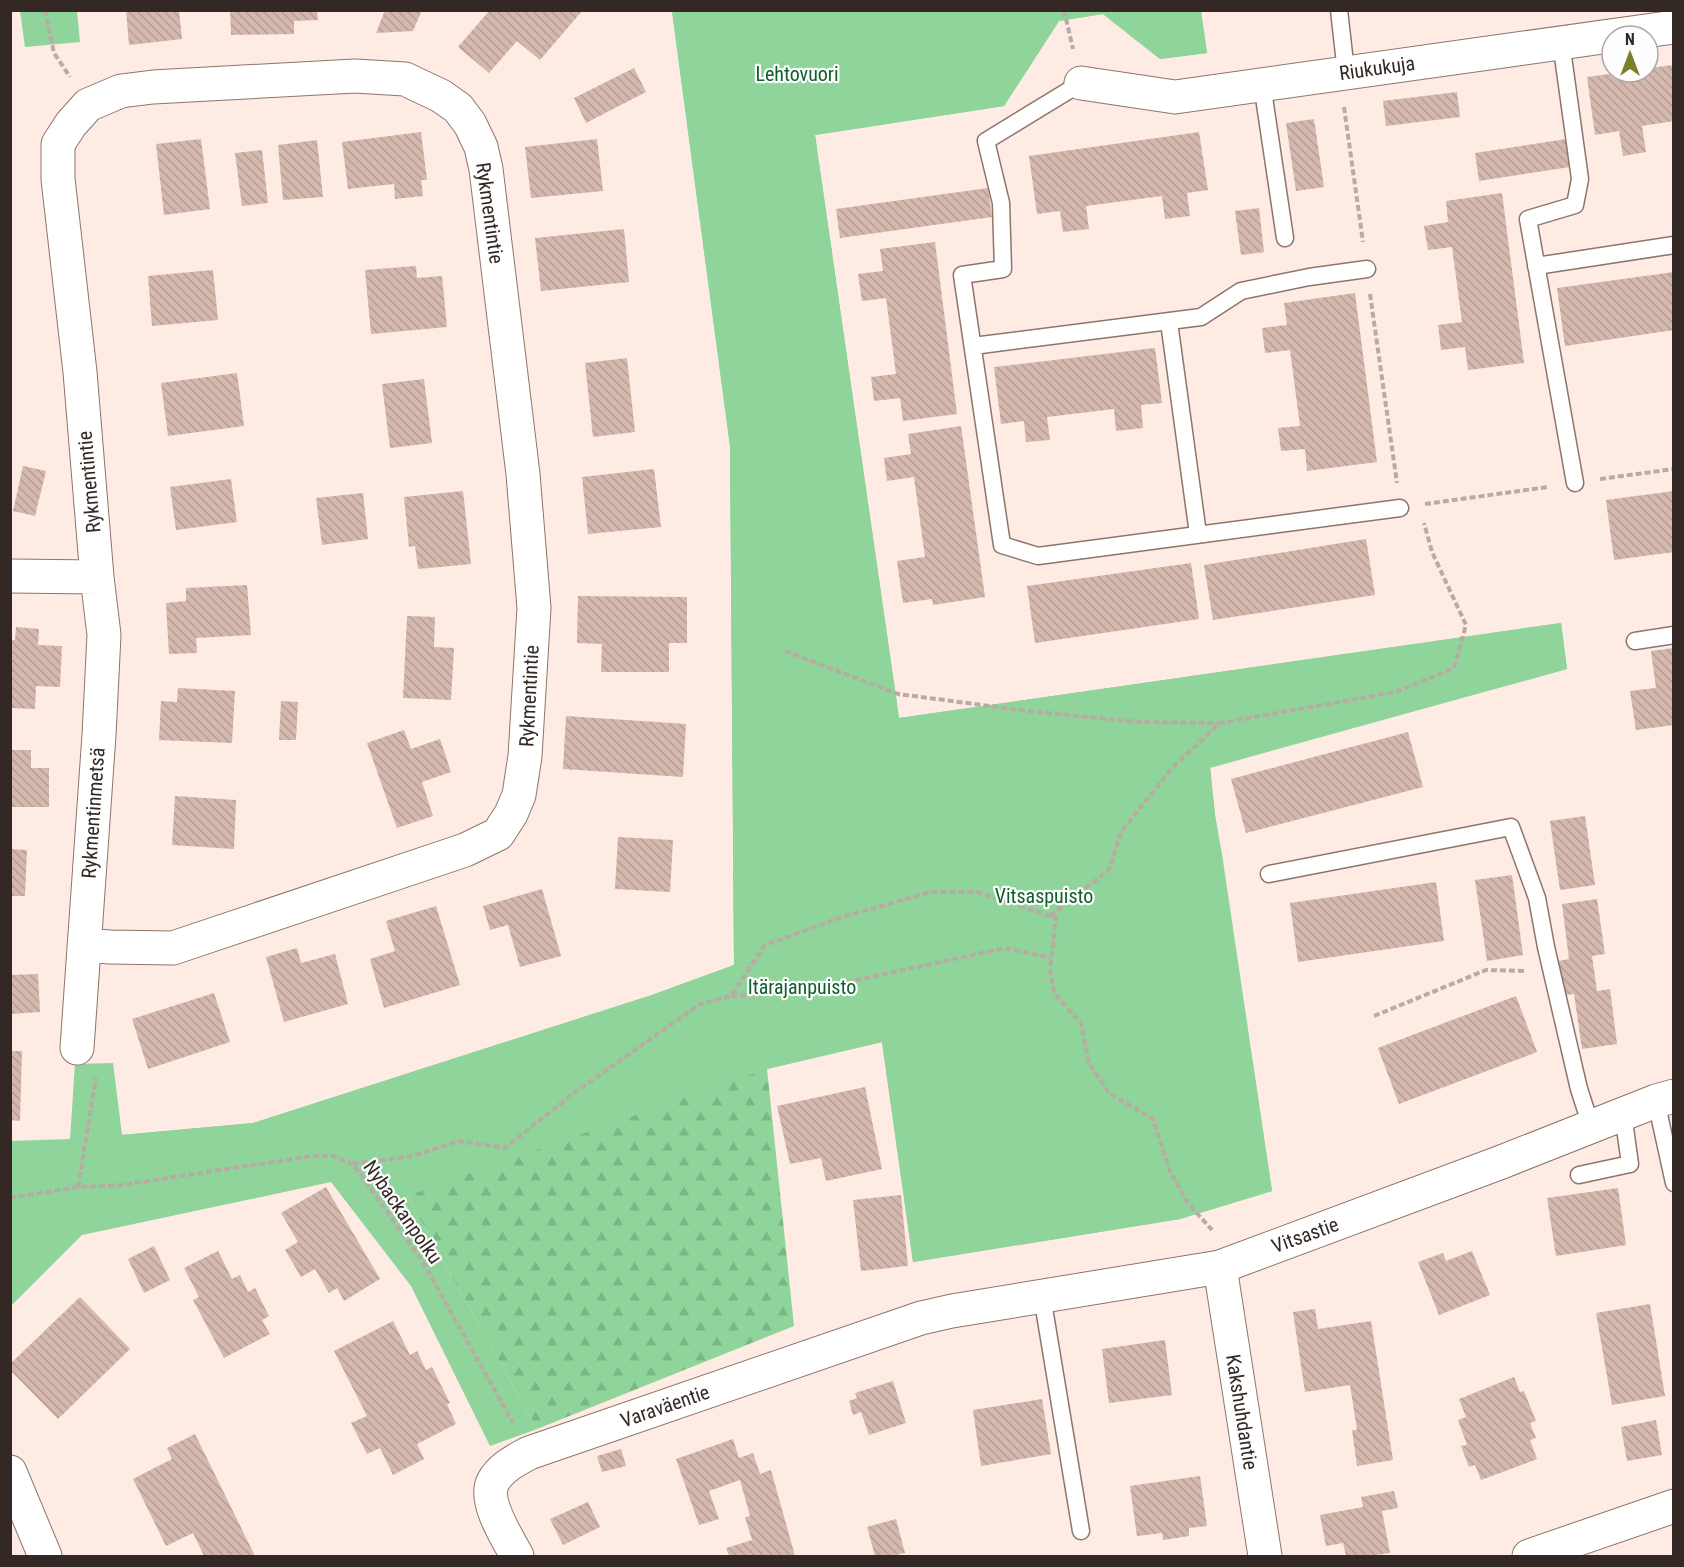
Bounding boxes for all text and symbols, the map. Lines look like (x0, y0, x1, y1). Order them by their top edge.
north arrow (1600, 24, 1660, 84)
text: N (1625, 30, 1635, 49)
street label: Riukukuja (1338, 51, 1416, 85)
park label: Lehtovuori (755, 62, 839, 86)
street label: Rykmentintie (471, 161, 509, 265)
street label: Rykmentintie (73, 430, 105, 534)
street label: Rykmentintie (514, 644, 544, 748)
street label: Rykmentinmetsä (76, 747, 110, 879)
park label: Vitsaspuisto (995, 884, 1093, 908)
park label: Itärajanpuisto (748, 975, 856, 999)
street label: Nybackanpolku (359, 1156, 447, 1268)
street label: Vitsastie (1268, 1212, 1342, 1258)
street label: Kakshuhdantie (1221, 1352, 1263, 1472)
street label: Varaväentie (617, 1380, 713, 1432)

